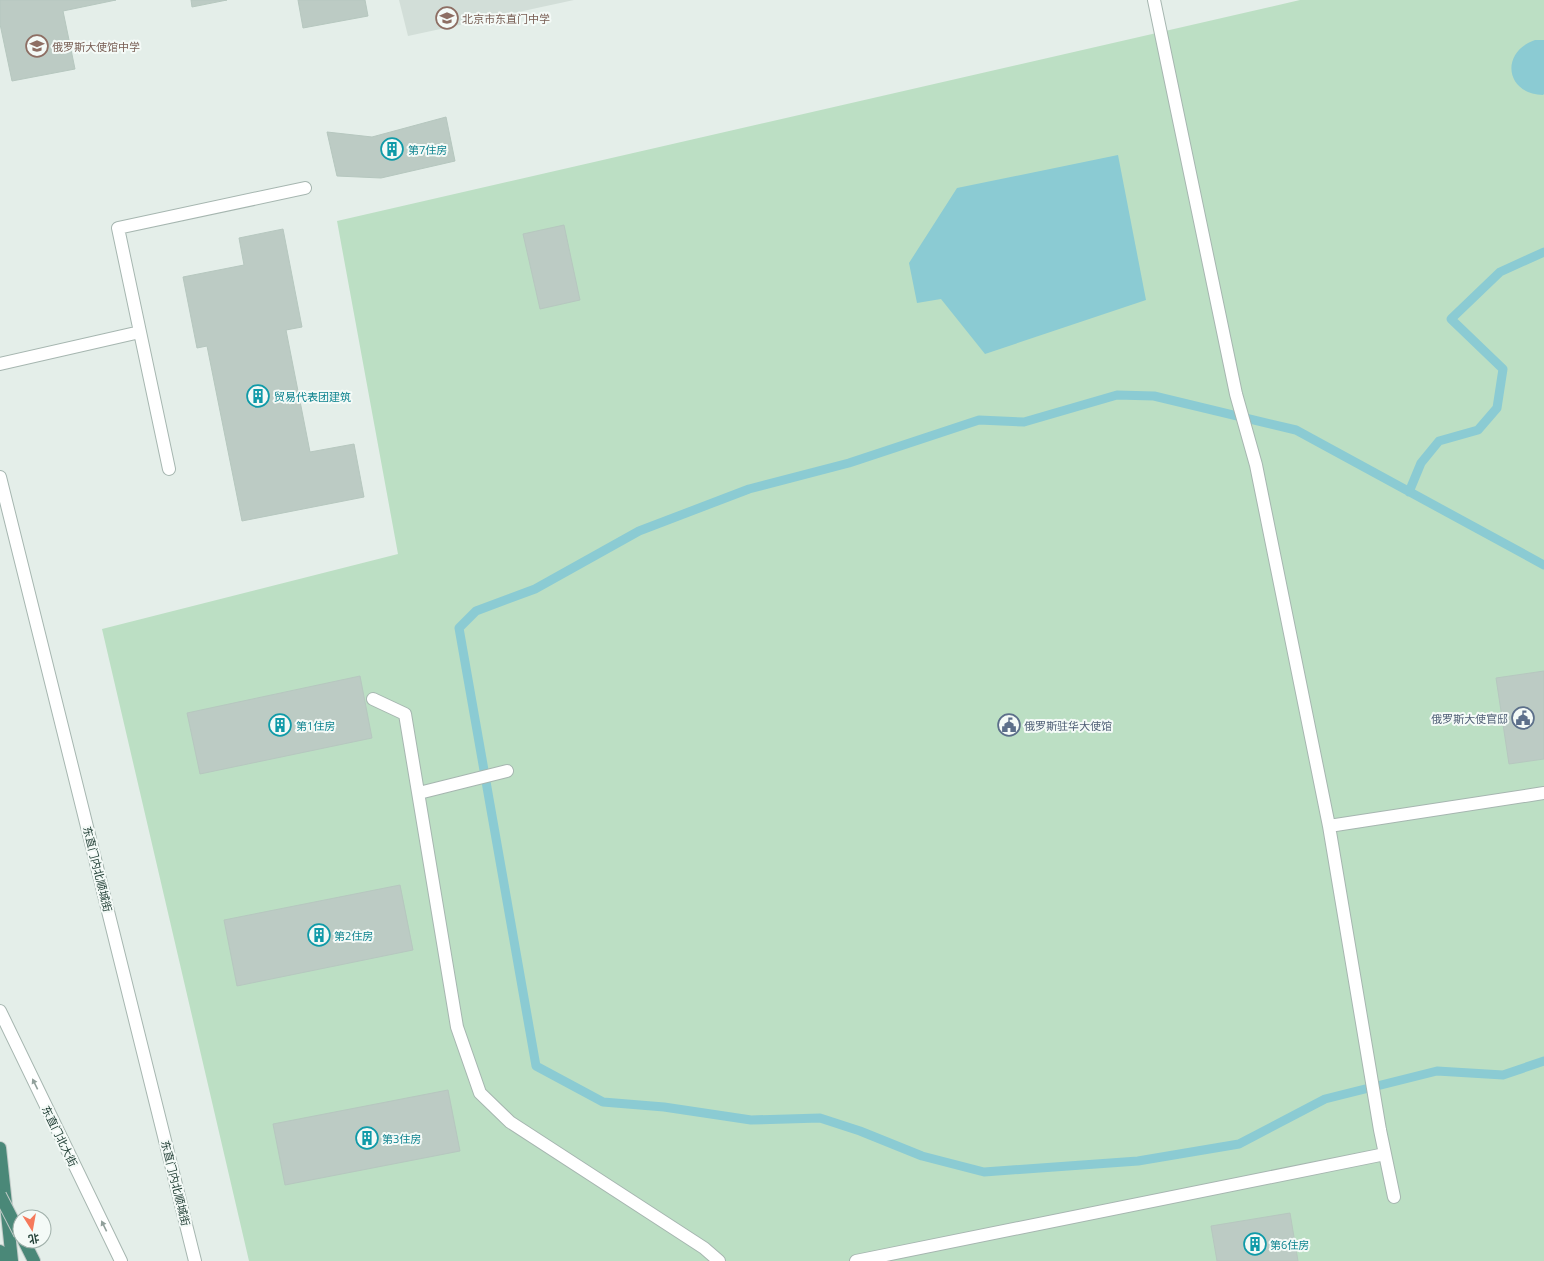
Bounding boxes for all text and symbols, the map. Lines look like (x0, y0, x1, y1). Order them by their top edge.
school or university icon: 北京市东直门中学 (434, 5, 460, 31)
place label: 北京市东直门中学 (462, 11, 550, 26)
school or university icon: 俄罗斯大使馆中学 (24, 33, 50, 59)
place label: 俄罗斯大使馆中学 (52, 39, 140, 54)
building icon: 第7住房 (379, 136, 405, 162)
place label: 第7住房 (408, 142, 447, 157)
building icon: 贸易代表团建筑 (245, 383, 271, 409)
place label: 贸易代表团建筑 (274, 389, 351, 404)
public building icon: 俄罗斯大使官邸 (1510, 705, 1536, 731)
place label: 俄罗斯大使官邸 (1431, 711, 1508, 726)
building icon: 第1住房 (267, 712, 293, 738)
public building icon: 俄罗斯驻华大使馆 (996, 712, 1022, 738)
place label: 第1住房 (296, 718, 335, 733)
place label: 俄罗斯驻华大使馆 (1024, 718, 1112, 733)
street label: 东直门内北顺城街 (80, 824, 116, 914)
building icon: 第2住房 (306, 922, 332, 948)
place label: 第2住房 (334, 928, 373, 943)
one-way arrow (32, 1078, 38, 1090)
street label: 东直门北大街 (39, 1103, 81, 1169)
building icon: 第3住房 (354, 1125, 380, 1151)
place label: 第3住房 (382, 1131, 421, 1146)
street label: 东直门内北顺城街 (158, 1138, 194, 1228)
north arrow (12, 1209, 52, 1249)
one-way arrow (101, 1220, 107, 1232)
text: 北 (27, 1231, 41, 1248)
building icon: 第6住房 (1242, 1231, 1268, 1257)
place label: 第6住房 (1270, 1237, 1309, 1252)

